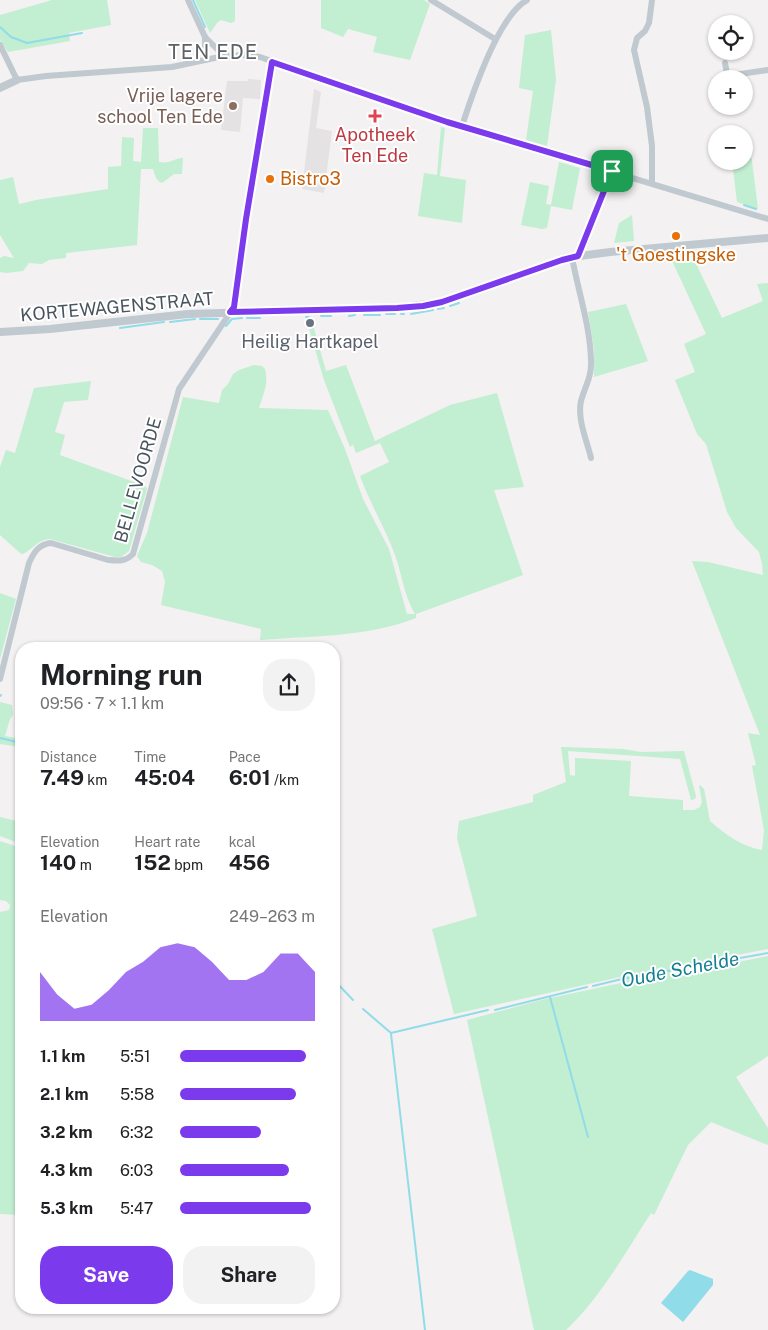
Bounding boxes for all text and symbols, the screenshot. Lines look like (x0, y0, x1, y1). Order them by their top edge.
map controls (708, 15, 753, 170)
button: locate (708, 15, 753, 60)
district label: TEN EDE (168, 40, 258, 64)
button: + (708, 70, 753, 115)
place label: Vrije lagere school Ten Ede (97, 85, 223, 127)
marker: Vrije lagere school Ten Ede (227, 100, 239, 112)
marker: Apotheek Ten Ede (369, 110, 381, 122)
place label: Apotheek Ten Ede (334, 124, 416, 166)
button: − (708, 125, 753, 170)
pin (591, 150, 633, 192)
icon: arrive (598, 157, 626, 185)
place label: Bistro3 (280, 168, 341, 189)
marker: Bistro3 (264, 173, 276, 185)
marker: 't Goestingske (670, 230, 682, 242)
place label: 't Goestingske (616, 244, 736, 265)
street label: KORTEWAGENSTRAAT (19, 288, 215, 325)
marker: Heilig Hartkapel (304, 317, 316, 329)
place label: Heilig Hartkapel (241, 331, 379, 352)
street label: BELLEVOORDE (110, 415, 165, 545)
text: Morning run (40, 658, 203, 691)
button: share (263, 659, 315, 711)
text: 09:56 · 7 × 1.1 km (40, 694, 164, 713)
text: Distance (40, 749, 97, 765)
text: Time (134, 749, 166, 765)
text: Pace (229, 749, 261, 765)
text: 7.49 (40, 765, 84, 790)
text: 45:04 (134, 765, 195, 790)
text: 6:01 (229, 765, 271, 790)
text: km (84, 772, 107, 788)
text: /km (271, 772, 299, 788)
text: Elevation (40, 834, 99, 850)
text: Heart rate (134, 834, 201, 850)
text: kcal (229, 834, 256, 850)
text: 140 (40, 850, 76, 875)
text: 152 (134, 850, 171, 875)
text: 456 (229, 850, 270, 875)
text: m (76, 857, 92, 873)
text: bpm (171, 857, 203, 873)
text: Elevation (40, 907, 108, 926)
text: 249–263 m (229, 907, 315, 926)
water label: Oude Schelde (619, 947, 741, 991)
text: 1.1 km (40, 1047, 85, 1066)
text: 5:51 (120, 1047, 151, 1066)
text: 2.1 km (40, 1085, 89, 1104)
text: 5:58 (120, 1085, 154, 1104)
text: 3.2 km (40, 1123, 93, 1142)
text: 6:32 (120, 1123, 153, 1142)
text: 4.3 km (40, 1161, 93, 1180)
text: 6:03 (120, 1161, 153, 1180)
text: 5.3 km (40, 1199, 93, 1218)
text: 5:47 (120, 1199, 153, 1218)
button: Save (40, 1246, 173, 1304)
button: Share (183, 1246, 315, 1304)

